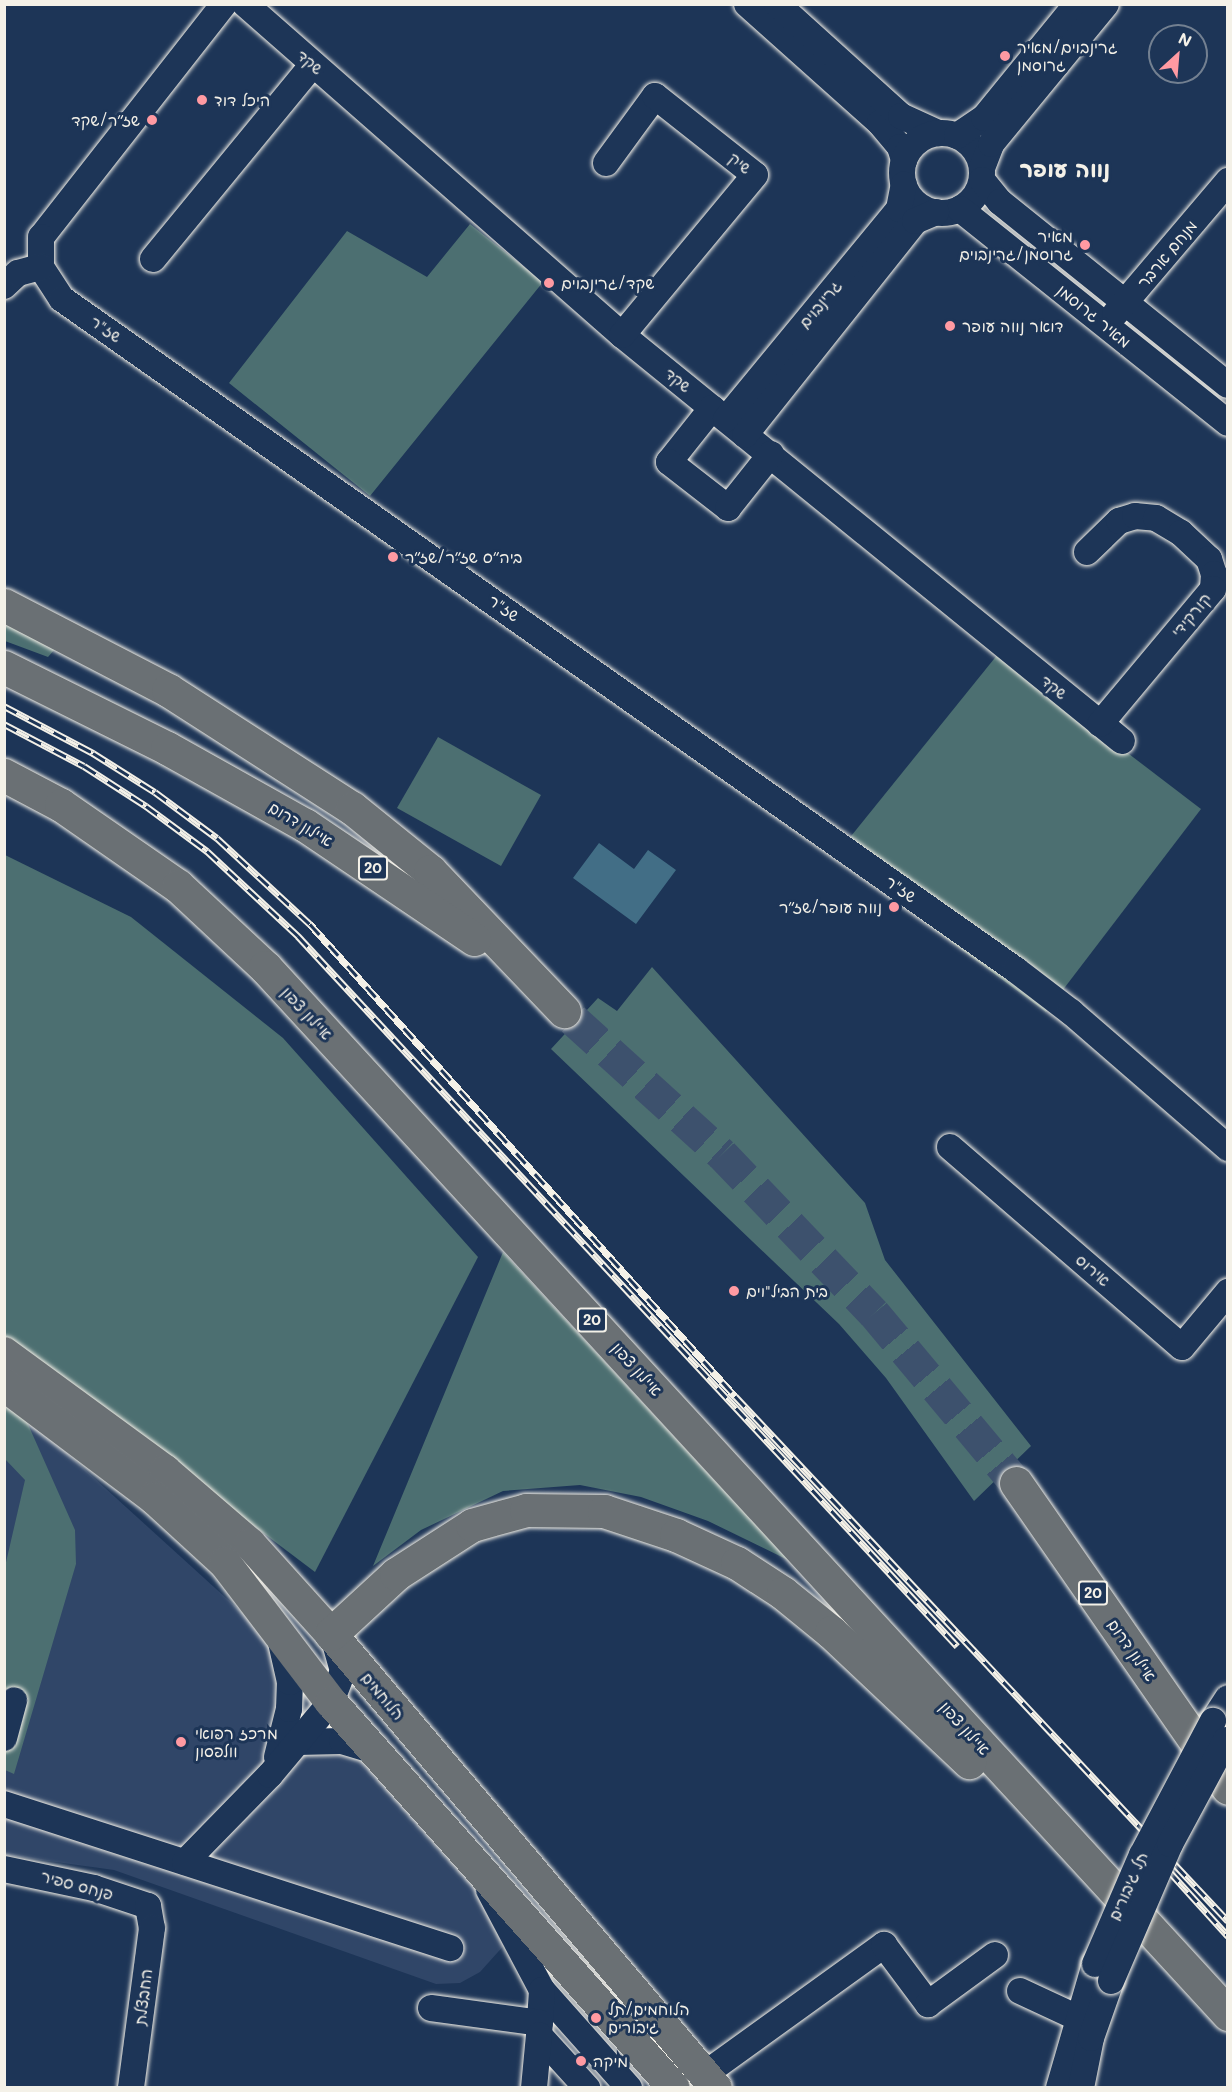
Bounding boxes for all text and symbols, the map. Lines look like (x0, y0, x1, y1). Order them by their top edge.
north arrow (1148, 24, 1208, 84)
text: N (1175, 27, 1195, 51)
place label: גרינבוים/מאיר גרוסמן (1017, 37, 1118, 75)
street label: שקד (293, 45, 327, 79)
marker: גרינבוים/מאיר גרוסמן (998, 49, 1012, 63)
place label: היכל דוד (214, 90, 270, 110)
marker: היכל דוד (195, 93, 209, 107)
place label: שז״ר/שקד (71, 110, 140, 130)
marker: שז״ר/שקד (145, 113, 159, 127)
street label: שיק (725, 148, 755, 178)
district label: נווה עופר (1020, 156, 1110, 182)
street label: מנחם ארבר (1133, 216, 1201, 292)
place label: מאיר גרוסמן/גרינבוים (959, 226, 1073, 264)
marker: מאיר גרוסמן/גרינבוים (1078, 238, 1092, 252)
place label: שקד/גרינבוים (561, 273, 654, 293)
marker: שקד/גרינבוים (542, 276, 556, 290)
street label: גרינבוים (794, 276, 846, 332)
street label: מאיר גרוסמן (1053, 280, 1135, 352)
street label: שז"ר (87, 312, 125, 346)
place label: דואר נווה עופר (962, 316, 1063, 336)
marker: דואר נווה עופר (943, 319, 957, 333)
street label: שקד (661, 364, 695, 396)
place label: ביה״ס שז״ר/שז״ר (405, 547, 522, 567)
marker: ביה״ס שז״ר/שז״ר (386, 550, 400, 564)
street label: קורקידי (1167, 589, 1215, 641)
street label: שז"ר (485, 591, 523, 625)
street label: שקד (1037, 671, 1071, 703)
street label: איילון דרום (266, 797, 336, 851)
road number: 20 (356, 856, 389, 880)
street label: שז"ר (882, 872, 920, 906)
place label: נווה עופר/שז״ר (779, 897, 882, 917)
marker: נווה עופר/שז״ר (887, 900, 901, 914)
street label: איילון צפון (278, 982, 336, 1044)
street label: אירוס (1072, 1250, 1114, 1290)
place label: בית הביל"וים (746, 1281, 828, 1301)
marker: בית הביל"וים (727, 1284, 741, 1298)
road number: 20 (576, 1308, 608, 1332)
street label: איילון צפון (608, 1338, 666, 1400)
road number: 20 (1076, 1581, 1110, 1605)
street label: איילון דרום (1104, 1615, 1160, 1685)
street label: הלוחמים (358, 1668, 408, 1724)
street label: איילון צפון (936, 1697, 994, 1759)
place label: מרכז רפואי וולפסון (195, 1723, 278, 1761)
marker: מרכז רפואי וולפסון (172, 1733, 190, 1751)
street label: תל גיבורים (1104, 1849, 1152, 1923)
street label: פנחס ספיר (39, 1866, 115, 1904)
street label: החבצלת (130, 1968, 156, 2026)
place label: הלוחמים/תל גיבורים (608, 1999, 690, 2037)
marker: הלוחמים/תל גיבורים (589, 2011, 603, 2025)
place label: מיקה (593, 2051, 628, 2071)
marker: מיקה (574, 2054, 588, 2068)

